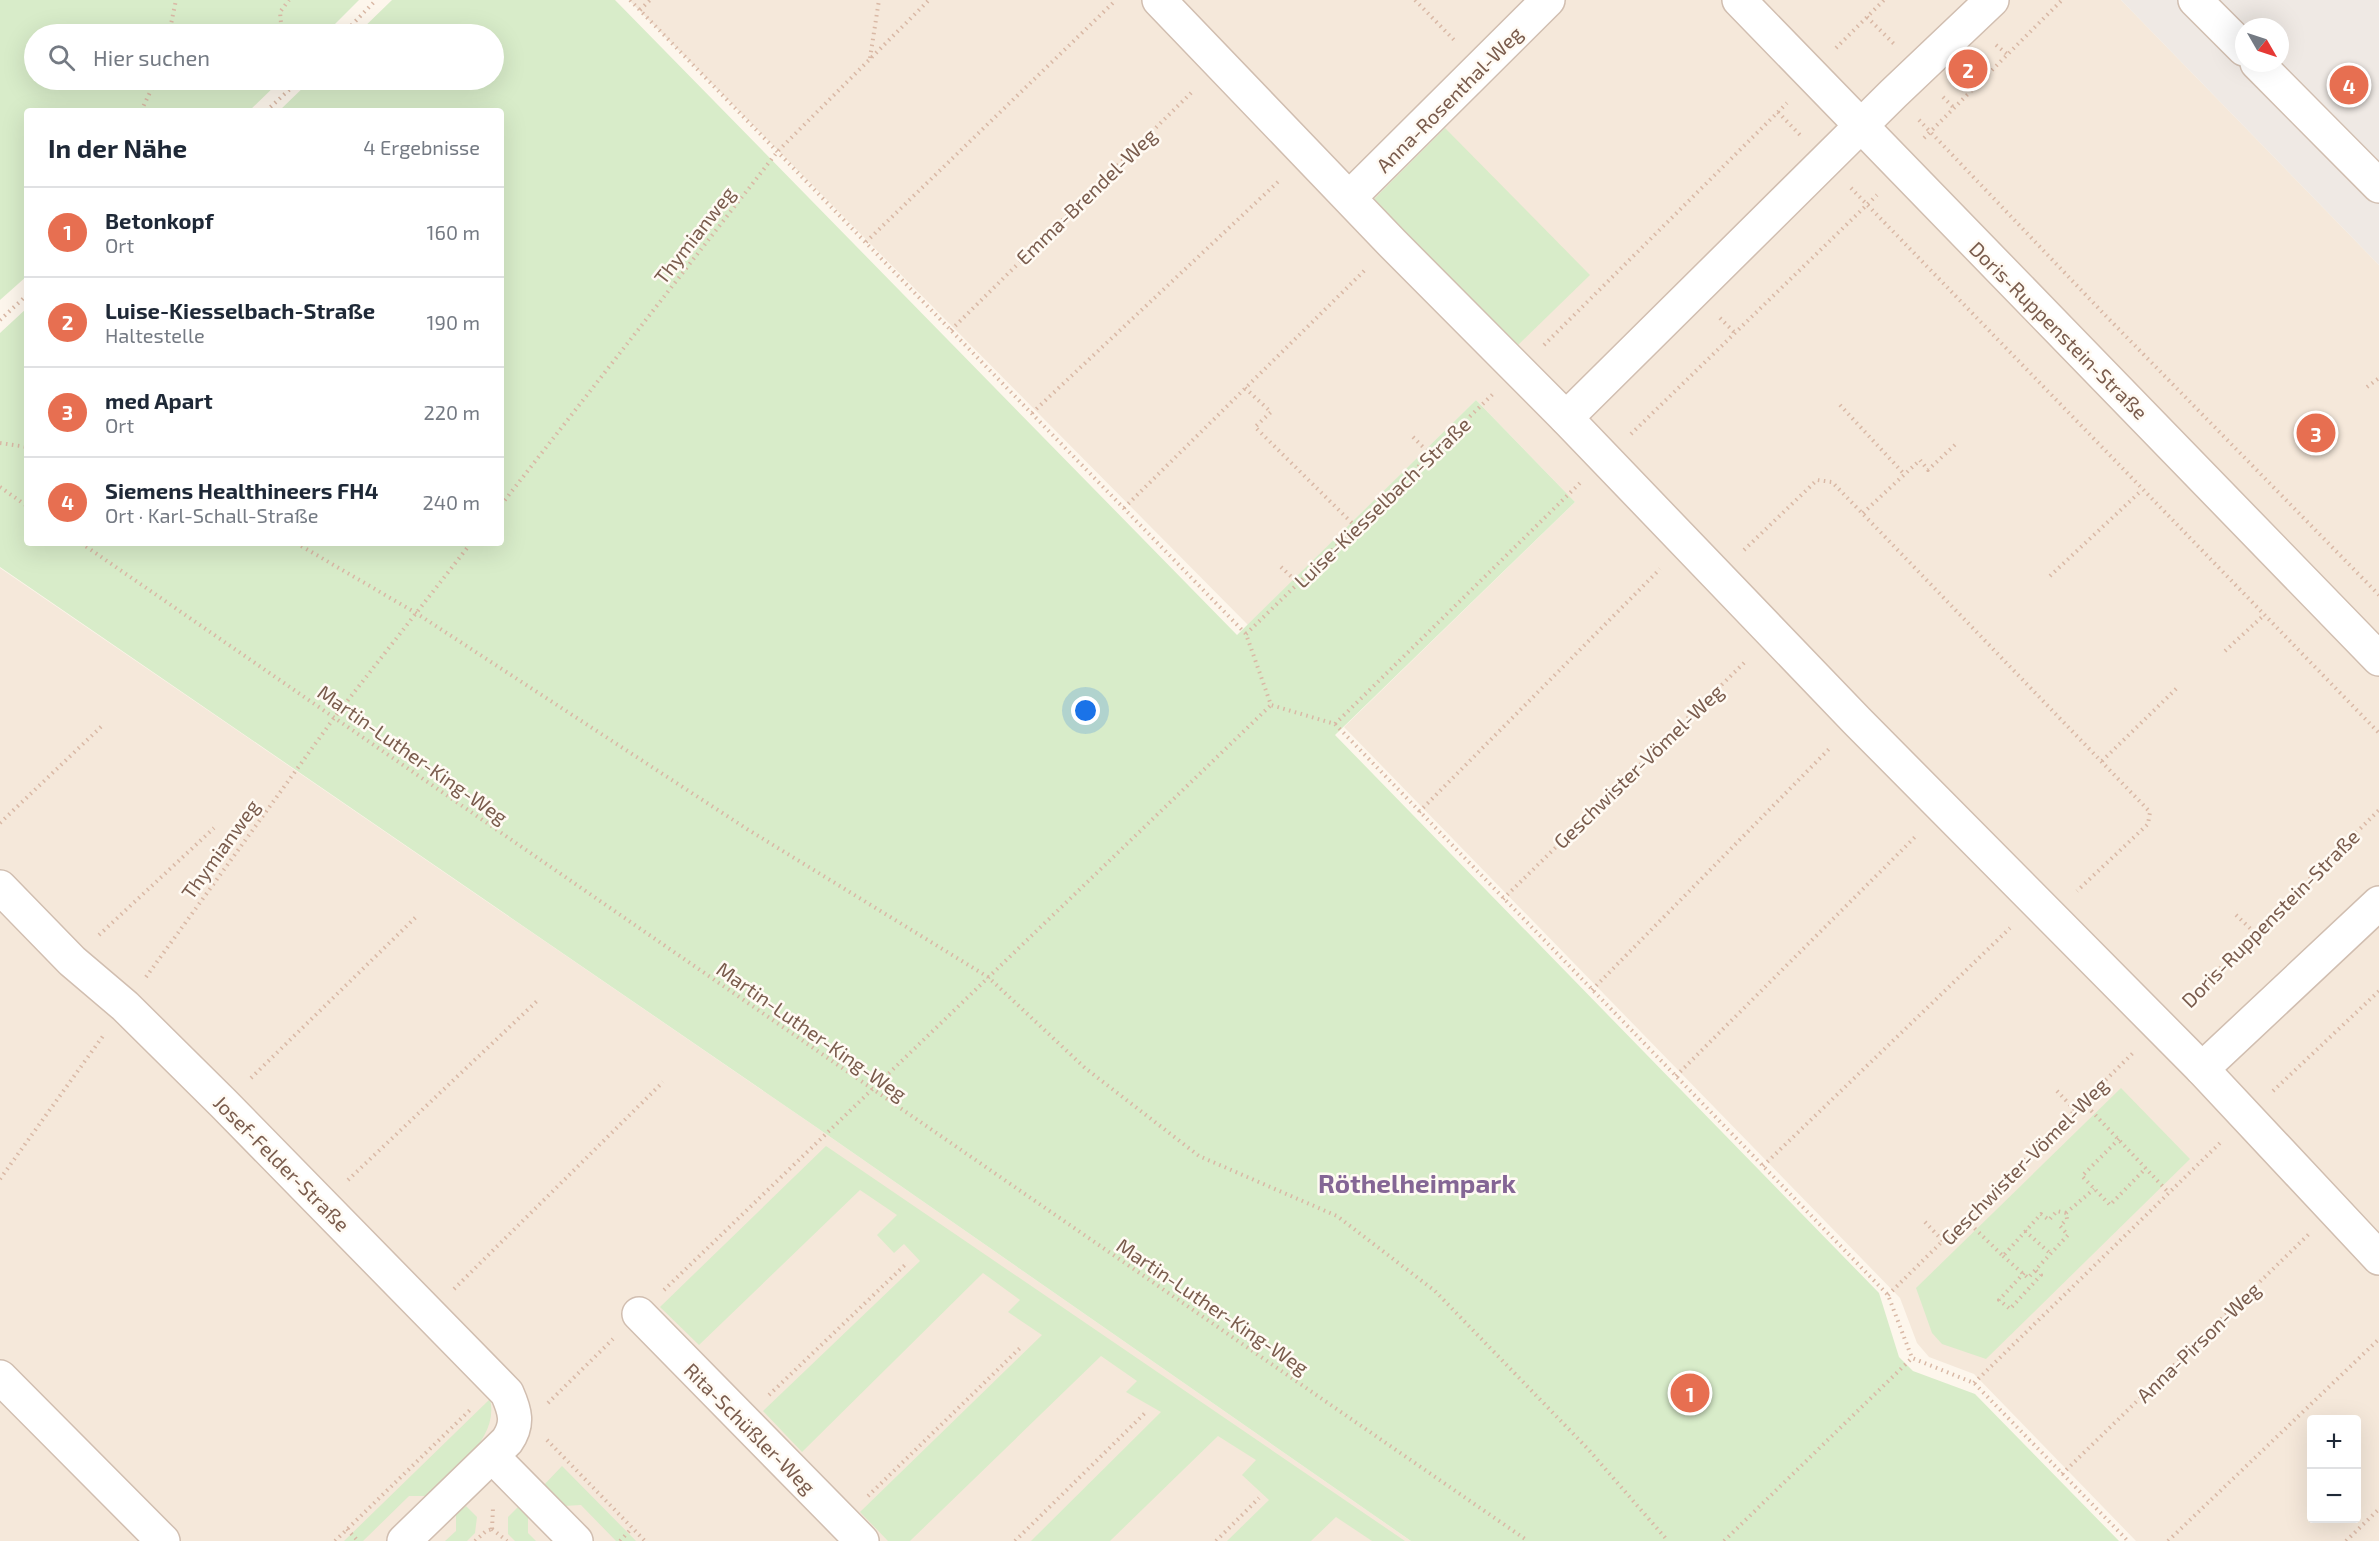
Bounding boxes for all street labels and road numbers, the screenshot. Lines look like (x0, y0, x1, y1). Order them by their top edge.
street label: Anna-Rosenthal-Weg (1371, 21, 1527, 177)
street label: Emma-Brendel-Weg (1011, 123, 1161, 269)
street label: Thymianweg (648, 181, 740, 289)
street label: Doris-Ruppenstein-Straße (1965, 236, 2153, 424)
street label: Luise-Kiesselbach-Straße (1289, 412, 1475, 592)
street label: Martin-Luther-King-Weg (313, 679, 513, 829)
street label: Geschwister-Vömel-Weg (1548, 679, 1728, 853)
street label: Thymianweg (176, 795, 264, 903)
street label: Doris-Ruppenstein-Straße (2176, 824, 2364, 1012)
street label: Martin-Luther-King-Weg (712, 956, 912, 1106)
street label: Geschwister-Vömel-Weg (1935, 1072, 2113, 1250)
street label: Josef-Felder-Straße (209, 1090, 355, 1236)
street label: Martin-Luther-King-Weg (1112, 1233, 1314, 1379)
street label: Anna-Pirson-Weg (2131, 1277, 2265, 1407)
street label: Rita-Schüßler-Weg (680, 1358, 820, 1498)

